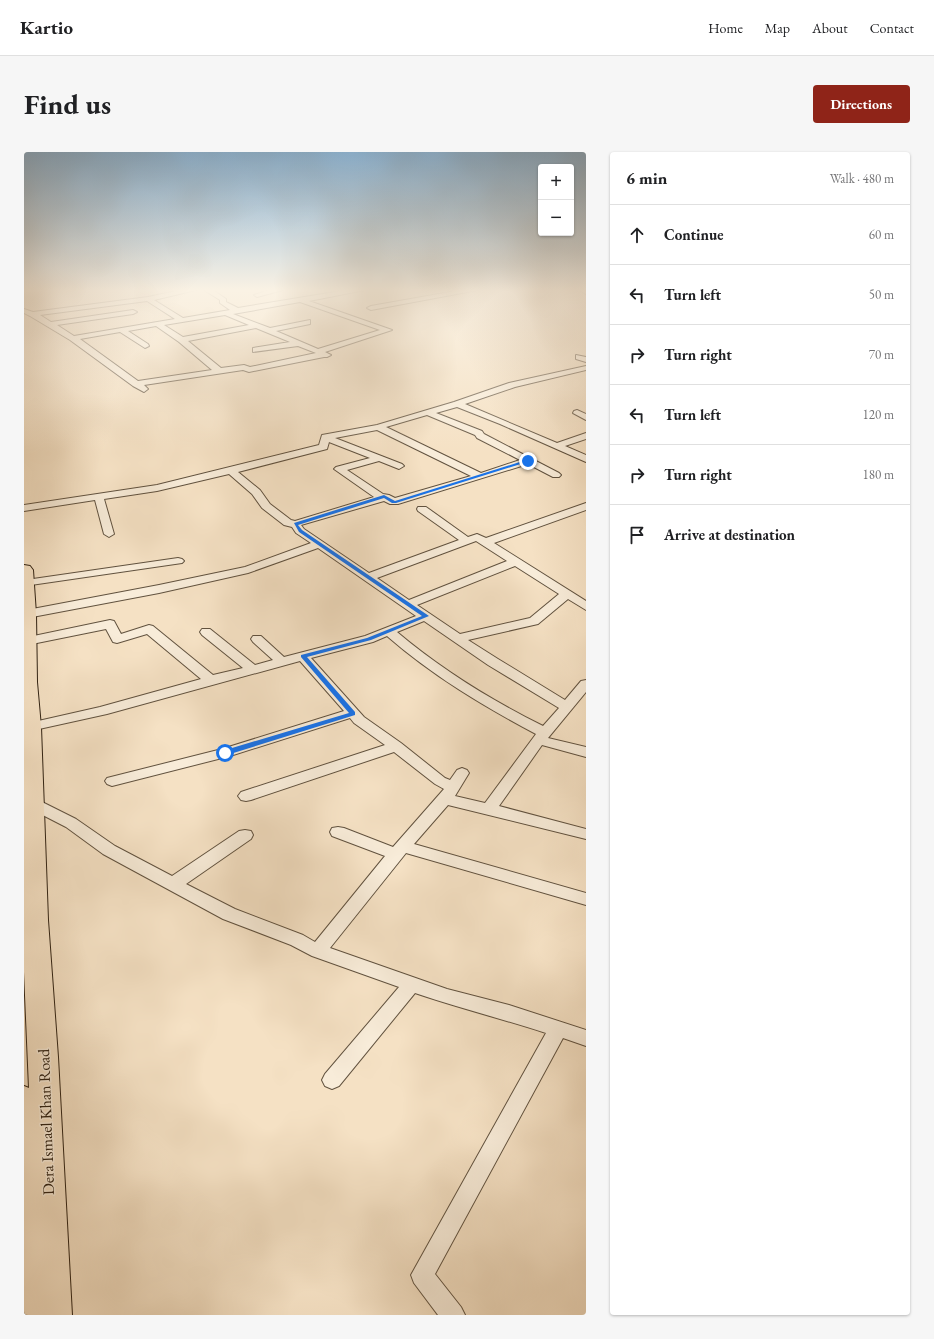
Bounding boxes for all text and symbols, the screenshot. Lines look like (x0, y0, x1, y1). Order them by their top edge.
text: Kartio (20, 15, 73, 40)
text: Home (708, 19, 743, 37)
text: Map (765, 19, 790, 37)
text: About (812, 19, 848, 37)
text: Contact (870, 19, 914, 37)
button: Directions (813, 85, 910, 123)
text: Find us (24, 86, 111, 122)
map controls (538, 164, 574, 236)
button: + (538, 164, 574, 200)
text: 6 min (626, 167, 667, 189)
text: Walk · 480 m (830, 170, 894, 187)
button: − (538, 200, 574, 236)
icon: ahead (626, 224, 648, 246)
text: Continue (664, 225, 724, 244)
text: 60 m (869, 226, 894, 243)
icon: left (626, 284, 648, 306)
text: Turn left (664, 285, 721, 304)
text: 50 m (869, 286, 894, 303)
icon: right (626, 344, 648, 366)
text: Turn right (664, 345, 732, 364)
text: 70 m (869, 346, 894, 363)
icon: left (626, 404, 648, 426)
text: Turn left (664, 405, 721, 424)
text: 120 m (863, 406, 894, 423)
route end (519, 452, 537, 470)
icon: right (626, 464, 648, 486)
text: Turn right (664, 465, 732, 484)
text: 180 m (863, 466, 894, 483)
icon: arrive (626, 524, 648, 546)
text: Arrive at destination (664, 525, 795, 544)
route start (216, 744, 234, 762)
street label: Dera Ismael Khan Road (33, 1047, 59, 1196)

